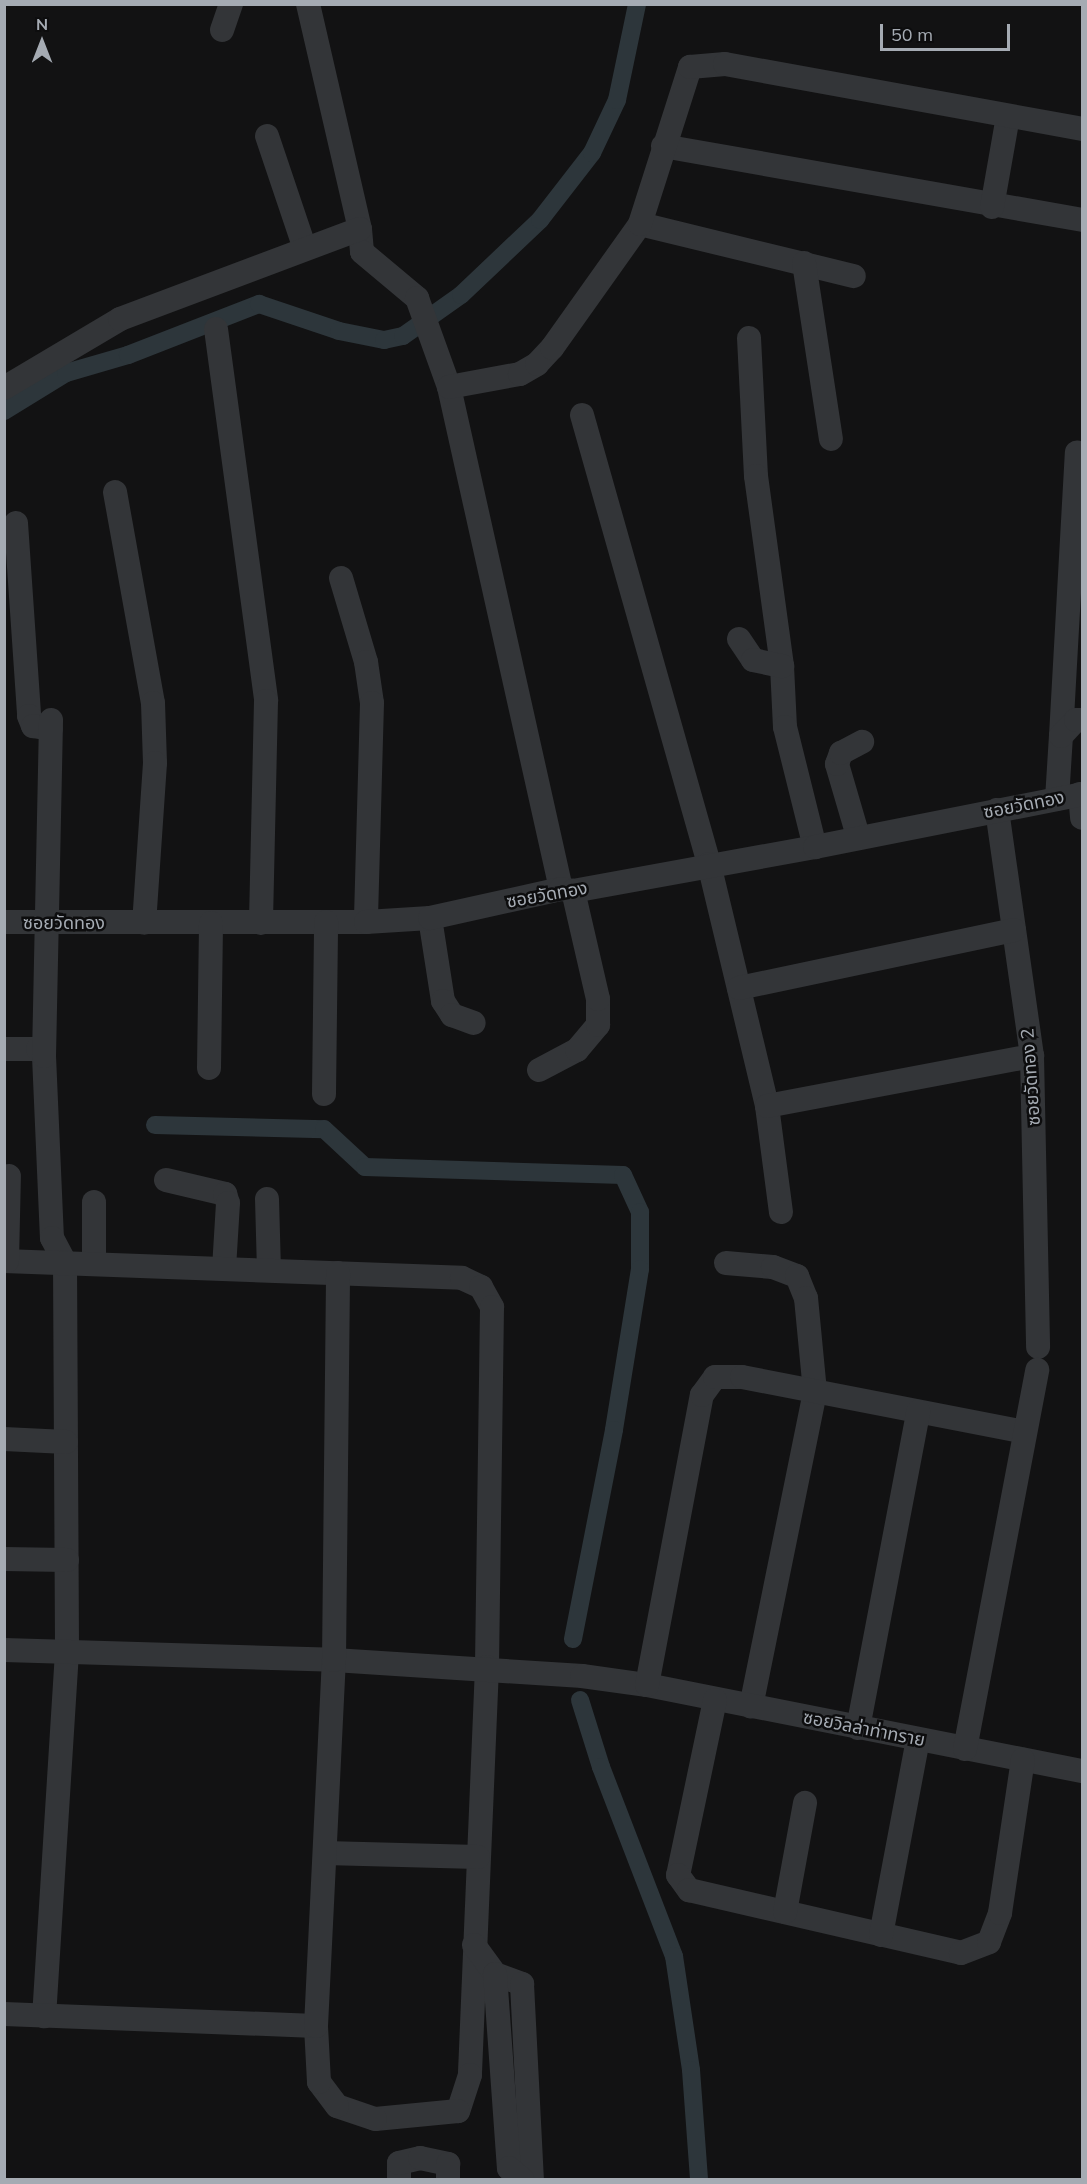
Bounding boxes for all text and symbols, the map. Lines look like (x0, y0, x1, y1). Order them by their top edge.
north arrow (12, 12, 72, 72)
scale bar (883, 12, 1014, 50)
text: N (36, 14, 48, 34)
text: 50 m (891, 23, 933, 46)
street label: ซอยวัดทอง (982, 787, 1066, 823)
street label: ซอยวัดทอง (505, 877, 589, 913)
street label: ซอยวัดทอง (23, 912, 105, 934)
street label: ซอยวัดทอง 2 (1017, 1028, 1045, 1126)
street label: ซอยวิลล่าท่าทราย (801, 1707, 927, 1751)

